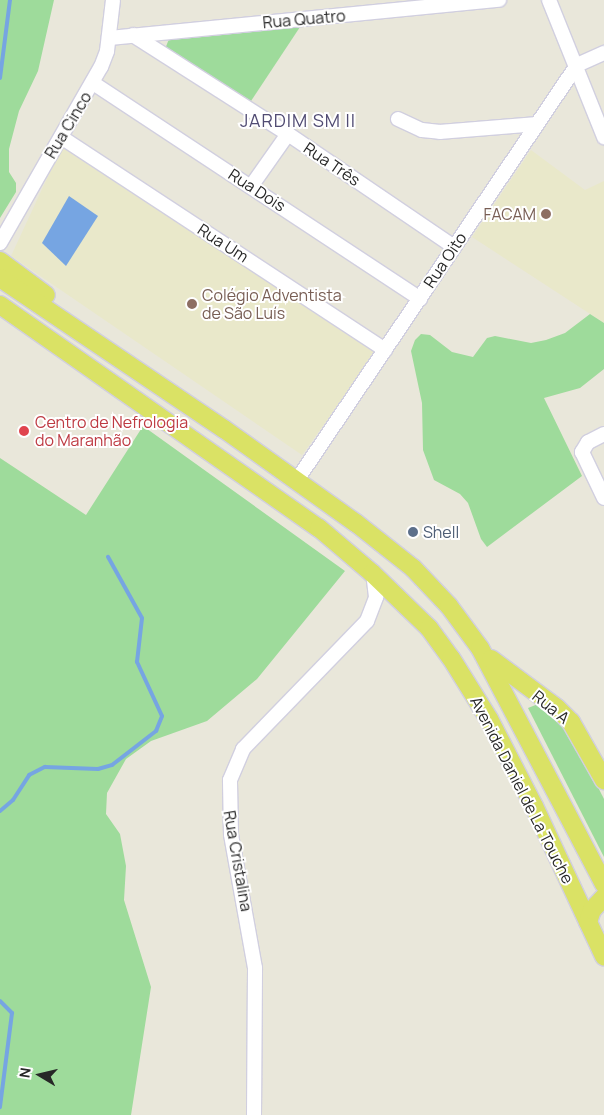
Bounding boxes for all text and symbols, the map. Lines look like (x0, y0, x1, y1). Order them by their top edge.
street label: Rua Quatro (262, 6, 346, 32)
street label: Rua Cinco (41, 88, 95, 162)
district label: JARDIM SM II (239, 109, 357, 131)
street label: Rua Três (300, 138, 364, 190)
street label: Rua Dois (225, 165, 289, 215)
place label: FACAM (484, 204, 536, 224)
marker: FACAM (540, 208, 552, 220)
street label: Rua Um (194, 220, 252, 266)
street label: Rua Oito (420, 229, 470, 291)
place label: Colégio Adventista de São Luís (202, 285, 342, 323)
marker: Colégio Adventista de São Luís (186, 298, 198, 310)
place label: Centro de Nefrologia do Maranhão (35, 412, 188, 450)
marker: Centro de Nefrologia do Maranhão (17, 424, 31, 438)
place label: Shell (423, 522, 459, 542)
marker: Shell (407, 526, 419, 538)
street label: Rua A (529, 686, 573, 728)
street label: Avenida Daniel de La Touche (466, 693, 578, 887)
street label: Rua Cristalina (220, 809, 256, 913)
north arrow (15, 1050, 65, 1100)
text: N (15, 1066, 35, 1079)

